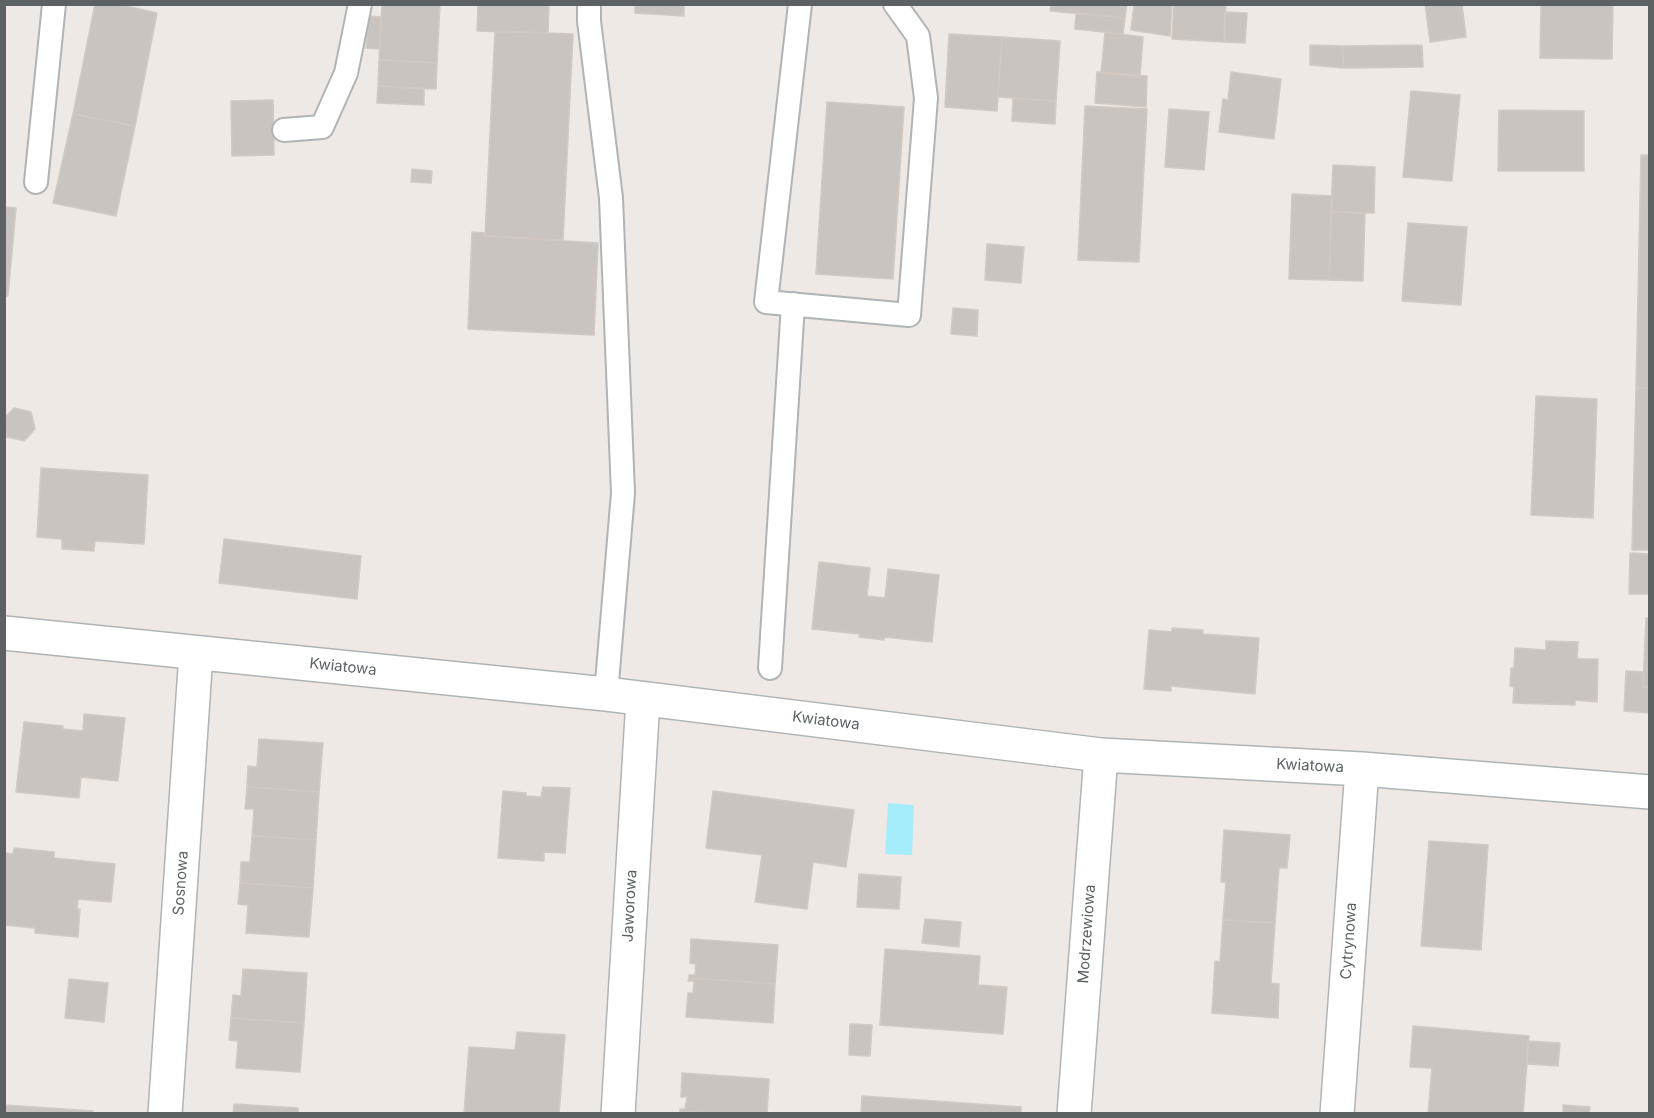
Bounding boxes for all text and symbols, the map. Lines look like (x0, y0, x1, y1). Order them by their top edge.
street label: Kwiatowa (308, 655, 378, 679)
street label: Kwiatowa (791, 708, 861, 734)
street label: Kwiatowa (1276, 755, 1344, 777)
street label: Sosnowa (170, 850, 192, 916)
street label: Jaworowa (619, 869, 641, 943)
street label: Modrzewiowa (1075, 884, 1099, 984)
street label: Cytrynowa (1337, 902, 1361, 980)

